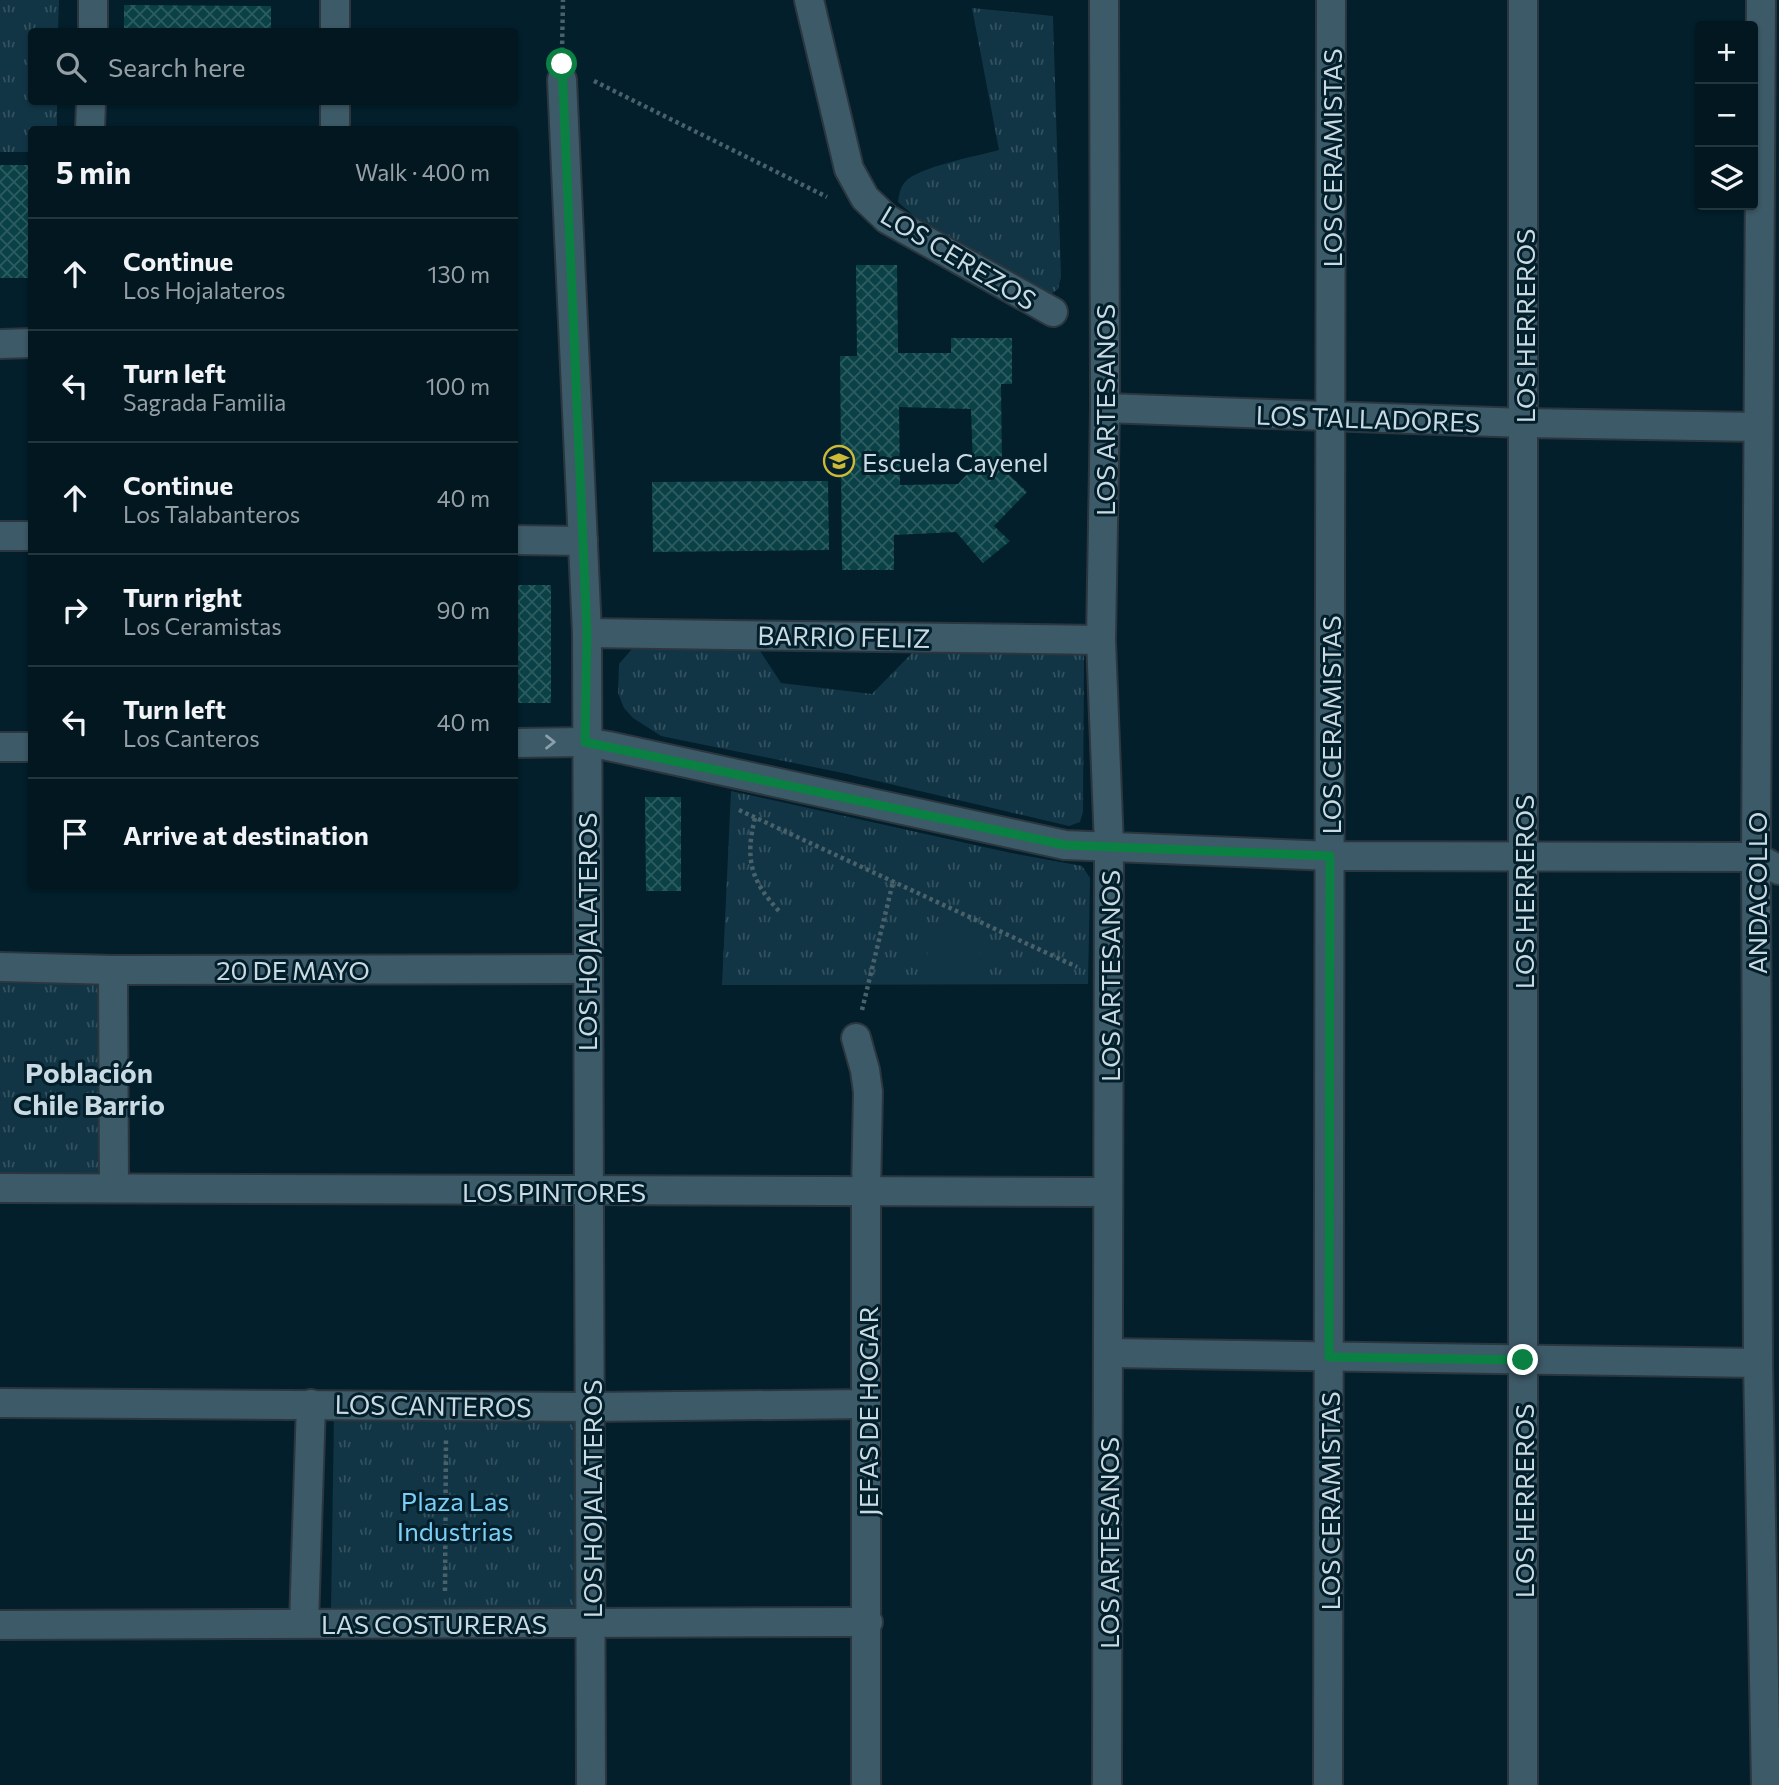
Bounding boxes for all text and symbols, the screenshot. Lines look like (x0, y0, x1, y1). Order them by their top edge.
map controls (1695, 21, 1758, 210)
button: + (1695, 21, 1758, 84)
search box (28, 28, 518, 105)
icon: search (52, 48, 90, 86)
route start (546, 48, 577, 79)
street label: LOS CERAMISTAS (1316, 48, 1347, 268)
text: Search here (108, 51, 246, 82)
button: − (1695, 84, 1758, 147)
button: layers (1695, 147, 1758, 210)
text: 5 min (56, 153, 131, 190)
text: Walk · 400 m (355, 158, 490, 186)
street label: LOS CEREZOS (876, 199, 1042, 315)
street label: LOS HERREROS (1509, 229, 1540, 423)
text: Continue (123, 245, 233, 276)
icon: ahead (56, 255, 94, 293)
text: 130 m (428, 260, 490, 288)
text: Los Hojalateros (123, 276, 285, 304)
street label: LOS ARTESANOS (1089, 304, 1120, 516)
text: Turn left (123, 357, 226, 388)
icon: left (56, 367, 94, 405)
text: 100 m (426, 372, 490, 400)
text: Sagrada Familia (123, 388, 286, 416)
street label: LOS TALLADORES (1255, 399, 1481, 437)
school or university icon: Escuela Cayenel (822, 444, 856, 478)
place label: Escuela Cayenel (862, 446, 1049, 477)
text: Continue (123, 469, 233, 500)
icon: ahead (56, 479, 94, 517)
text: 40 m (437, 484, 490, 512)
text: Los Talabanteros (123, 500, 300, 528)
text: Turn right (123, 581, 242, 612)
icon: right (56, 591, 94, 629)
text: 90 m (437, 596, 490, 624)
text: Los Ceramistas (123, 612, 282, 640)
street label: LOS CERAMISTAS (1315, 615, 1346, 835)
street label: BARRIO FELIZ (757, 619, 931, 653)
text: Turn left (123, 693, 226, 724)
icon: left (56, 703, 94, 741)
text: 40 m (437, 708, 490, 736)
text: Los Canteros (123, 724, 260, 752)
one-way arrow (545, 734, 556, 750)
street label: LOS HERREROS (1508, 795, 1539, 989)
street label: ANDACOLLO (1741, 812, 1772, 974)
street label: LOS HOJALATEROS (571, 813, 602, 1051)
icon: arrive (56, 815, 94, 853)
text: Arrive at destination (123, 819, 369, 850)
street label: LOS ARTESANOS (1094, 870, 1125, 1082)
street label: 20 DE MAYO (216, 954, 370, 985)
district label: Población Chile Barrio (13, 1055, 165, 1121)
street label: LOS PINTORES (462, 1176, 646, 1207)
street label: JEFAS DE HOGAR (852, 1306, 883, 1516)
route end (1507, 1344, 1538, 1375)
street label: LOS HOJALATEROS (576, 1380, 607, 1618)
street label: LOS CANTEROS (334, 1388, 532, 1422)
street label: LOS CERAMISTAS (1314, 1391, 1345, 1611)
street label: LOS HERREROS (1508, 1404, 1539, 1598)
street label: LOS ARTESANOS (1093, 1437, 1124, 1649)
park label: Plaza Las Industrias (397, 1485, 513, 1546)
street label: LAS COSTURERAS (321, 1608, 547, 1639)

